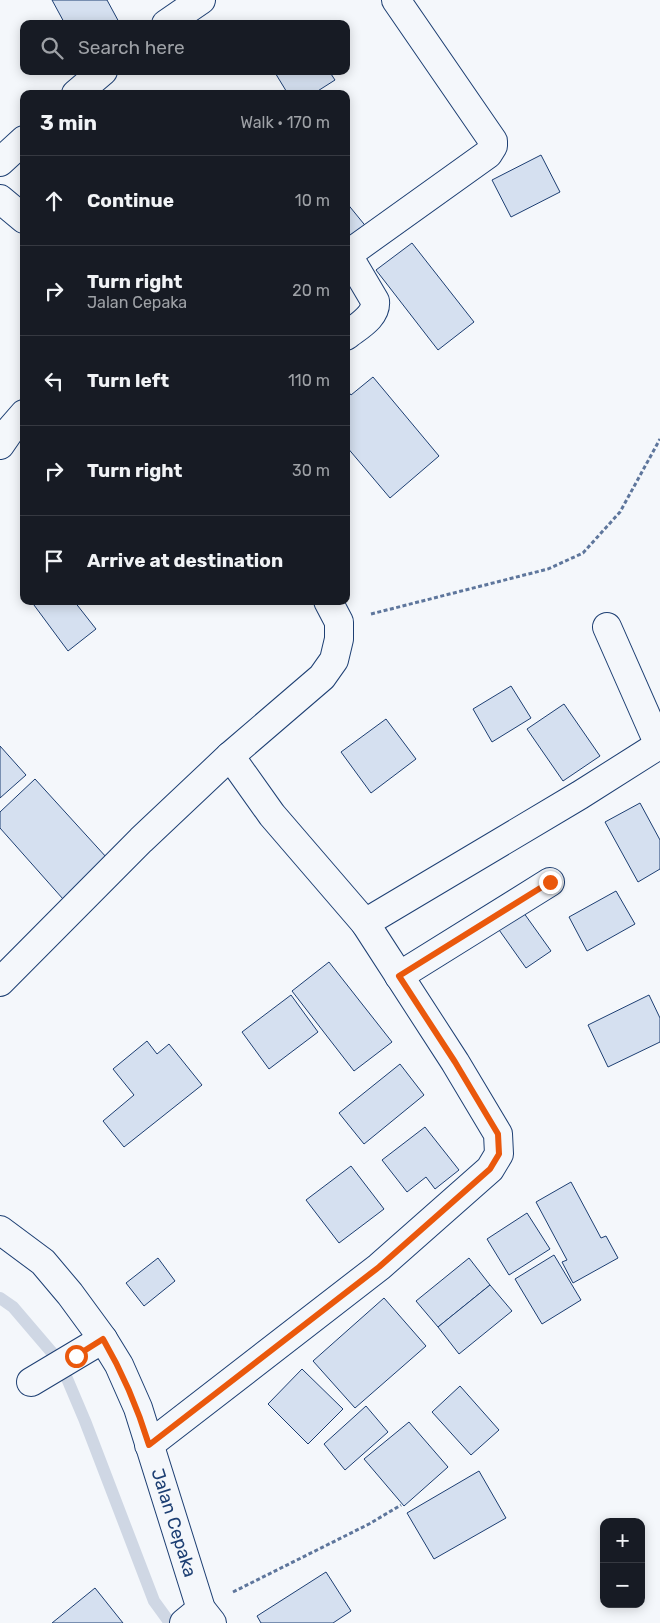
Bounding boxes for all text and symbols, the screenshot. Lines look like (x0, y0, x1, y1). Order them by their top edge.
search box (20, 20, 350, 75)
icon: search (38, 34, 66, 62)
text: Search here (78, 36, 185, 59)
text: 3 min (40, 110, 97, 135)
text: Walk · 170 m (240, 113, 330, 132)
icon: ahead (40, 187, 68, 215)
text: Continue (87, 189, 174, 212)
text: 10 m (295, 191, 330, 210)
text: Turn right (87, 270, 182, 293)
icon: right (40, 277, 68, 305)
text: 20 m (292, 281, 330, 300)
text: Jalan Cepaka (87, 293, 187, 312)
icon: left (40, 367, 68, 395)
text: Turn left (87, 369, 169, 392)
text: 110 m (288, 371, 330, 390)
icon: right (40, 457, 68, 485)
text: Turn right (87, 459, 182, 482)
text: 30 m (292, 461, 330, 480)
icon: arrive (40, 547, 68, 575)
text: Arrive at destination (87, 549, 283, 572)
route end (539, 871, 562, 894)
route start (65, 1345, 88, 1368)
street label: Jalan Cepaka (147, 1466, 201, 1580)
map controls (600, 1518, 645, 1608)
button: + (600, 1518, 645, 1563)
button: − (600, 1563, 645, 1608)

